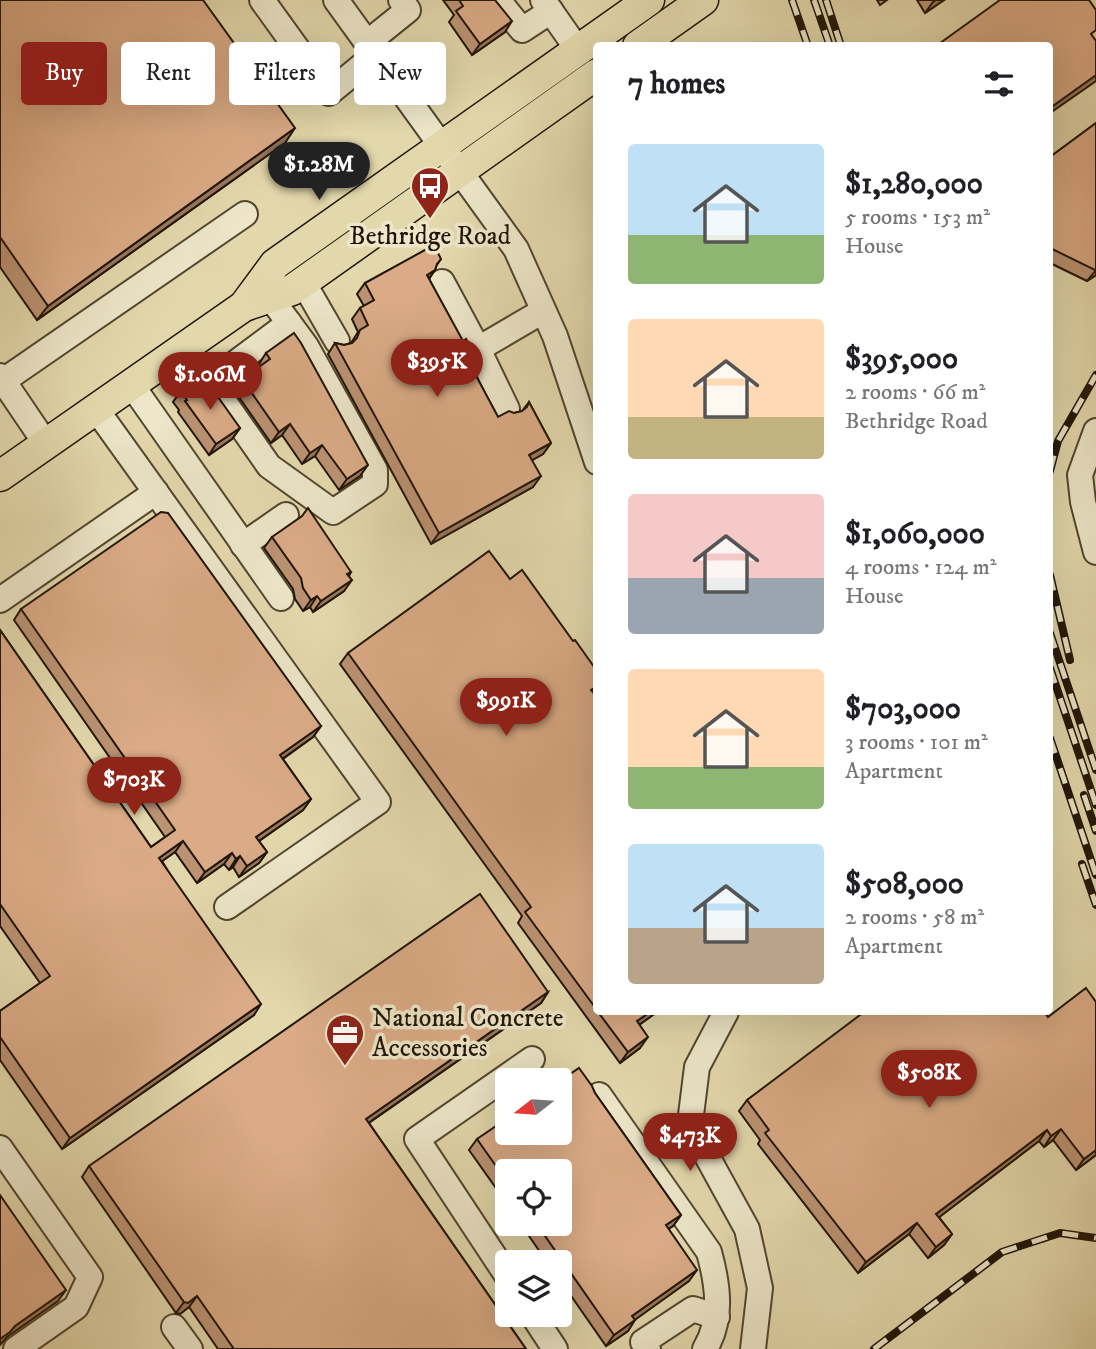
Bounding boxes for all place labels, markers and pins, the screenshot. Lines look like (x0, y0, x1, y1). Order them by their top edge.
pin: $1.28M (262, 142, 376, 202)
bus stop icon: Bethridge Road (409, 165, 451, 220)
place label: Bethridge Road (349, 220, 511, 253)
pin: $395K (388, 340, 486, 399)
pin: $1.06M (153, 352, 267, 412)
pin: $991K (457, 678, 555, 738)
pin: $703K (85, 758, 183, 817)
place label: National Concrete Accessories (372, 1002, 564, 1065)
office icon: National Concrete Accessories (324, 1012, 366, 1067)
pin: $508K (880, 1050, 978, 1110)
pin: $473K (641, 1114, 739, 1173)

